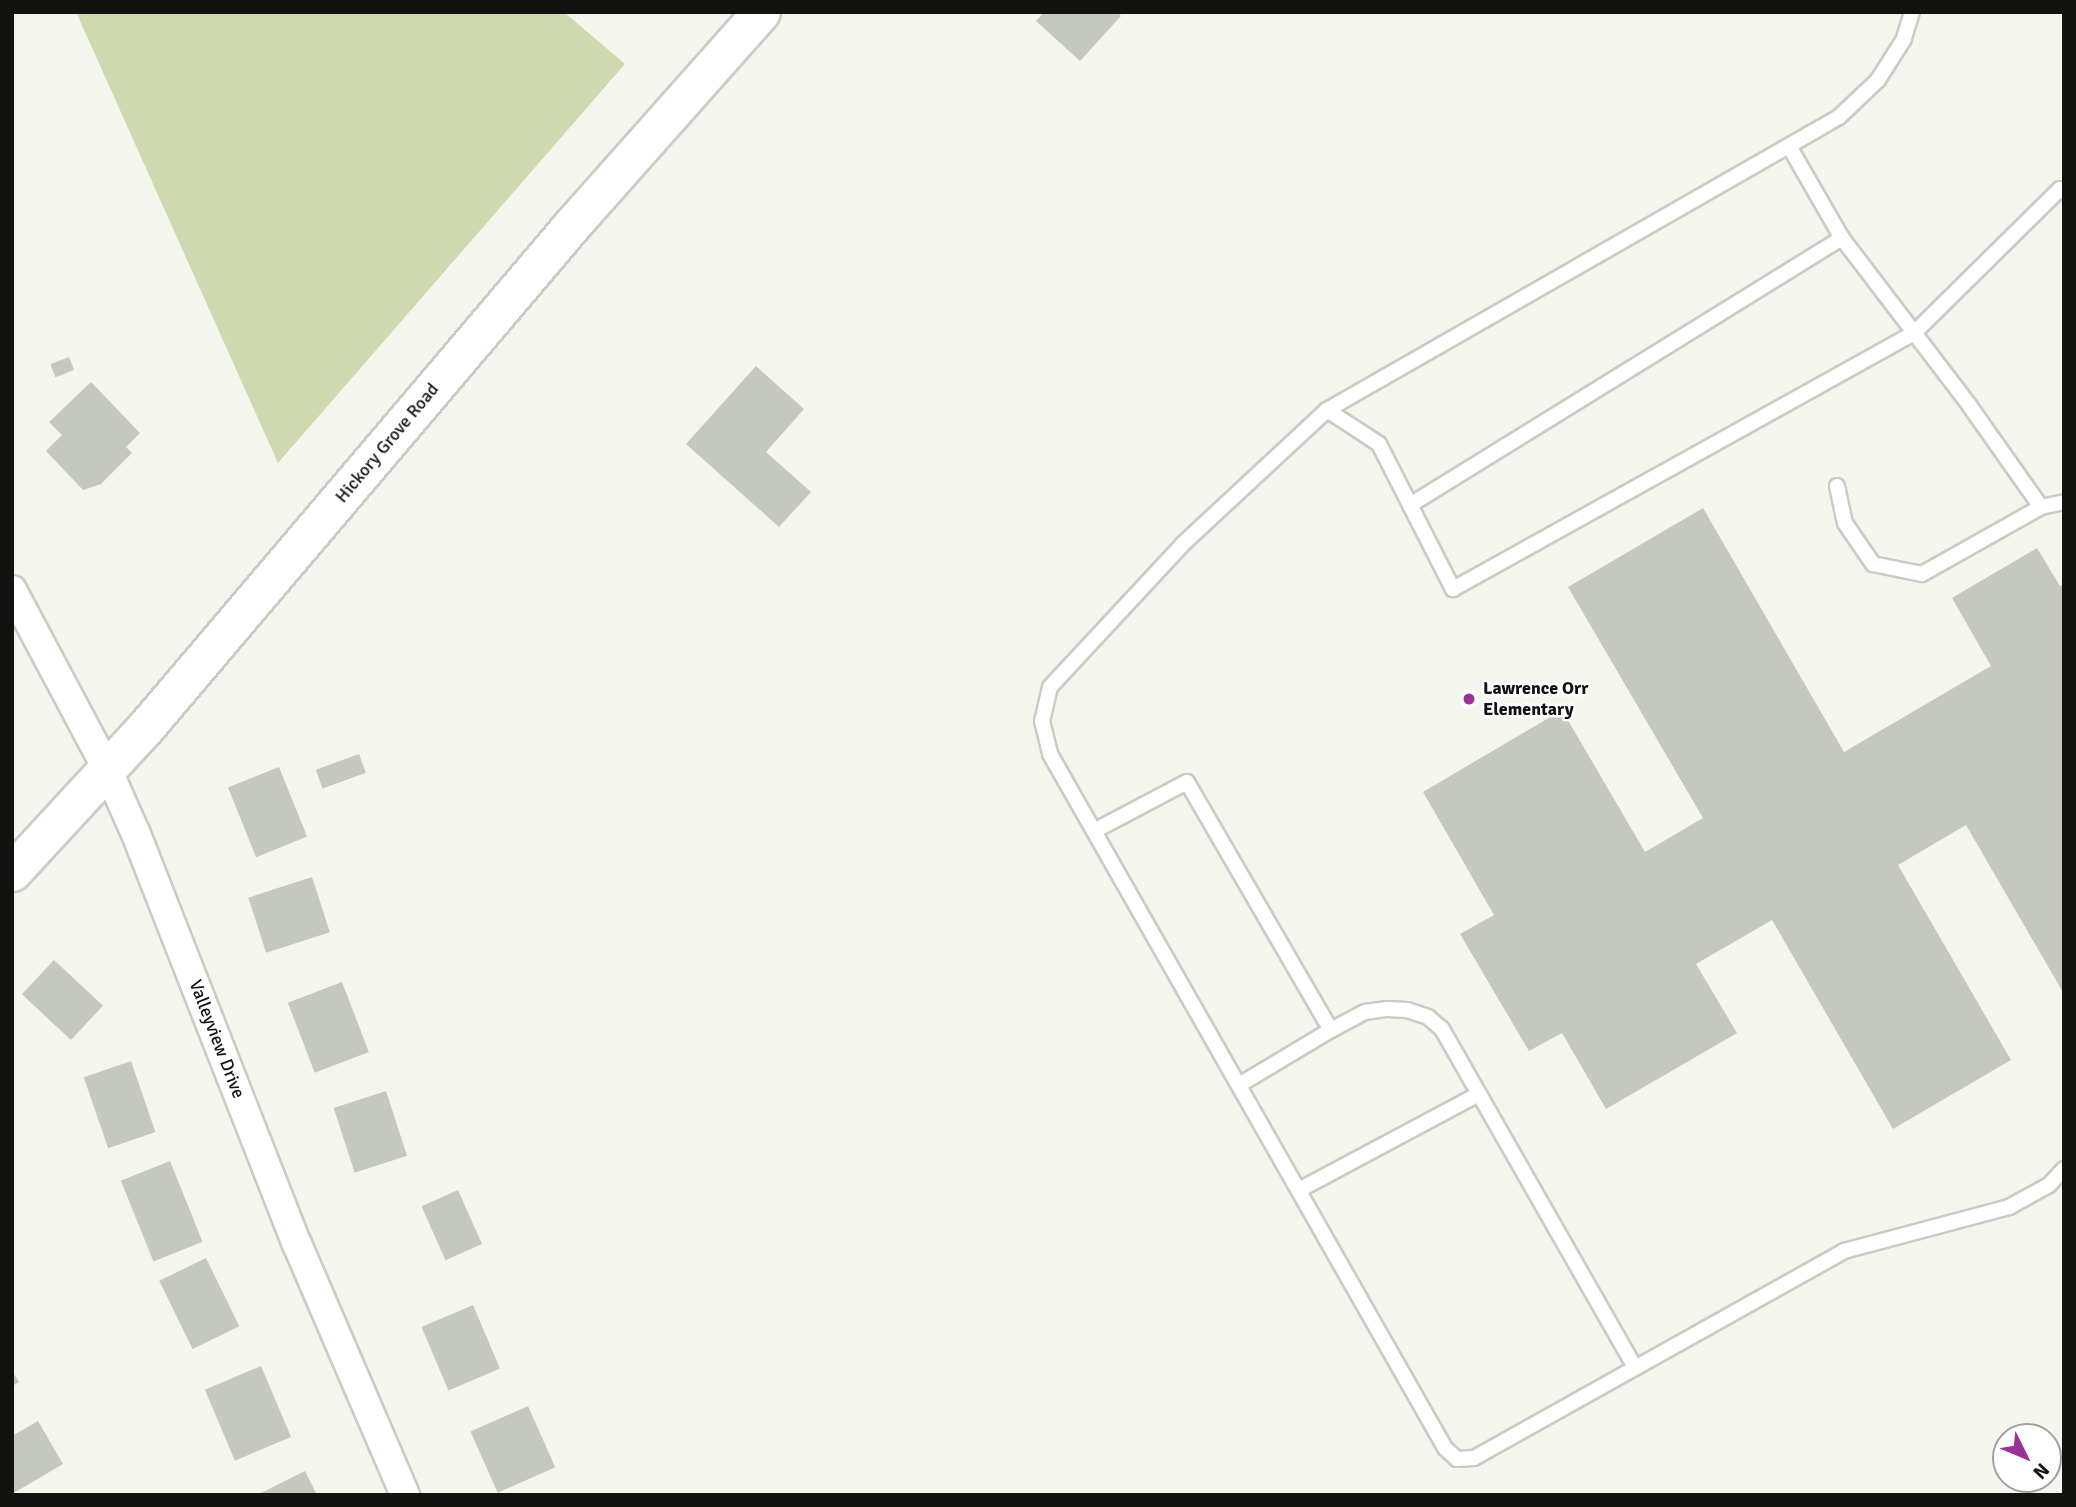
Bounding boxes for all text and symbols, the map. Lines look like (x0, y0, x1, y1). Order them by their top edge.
street label: Hickory Grove Road (331, 379, 443, 507)
place label: Lawrence Orr Elementary (1483, 678, 1588, 720)
marker: Lawrence Orr Elementary (1461, 691, 1477, 707)
street label: Valleyview Drive (185, 977, 249, 1101)
north arrow (1992, 1423, 2062, 1493)
text: N (2028, 1458, 2054, 1484)

